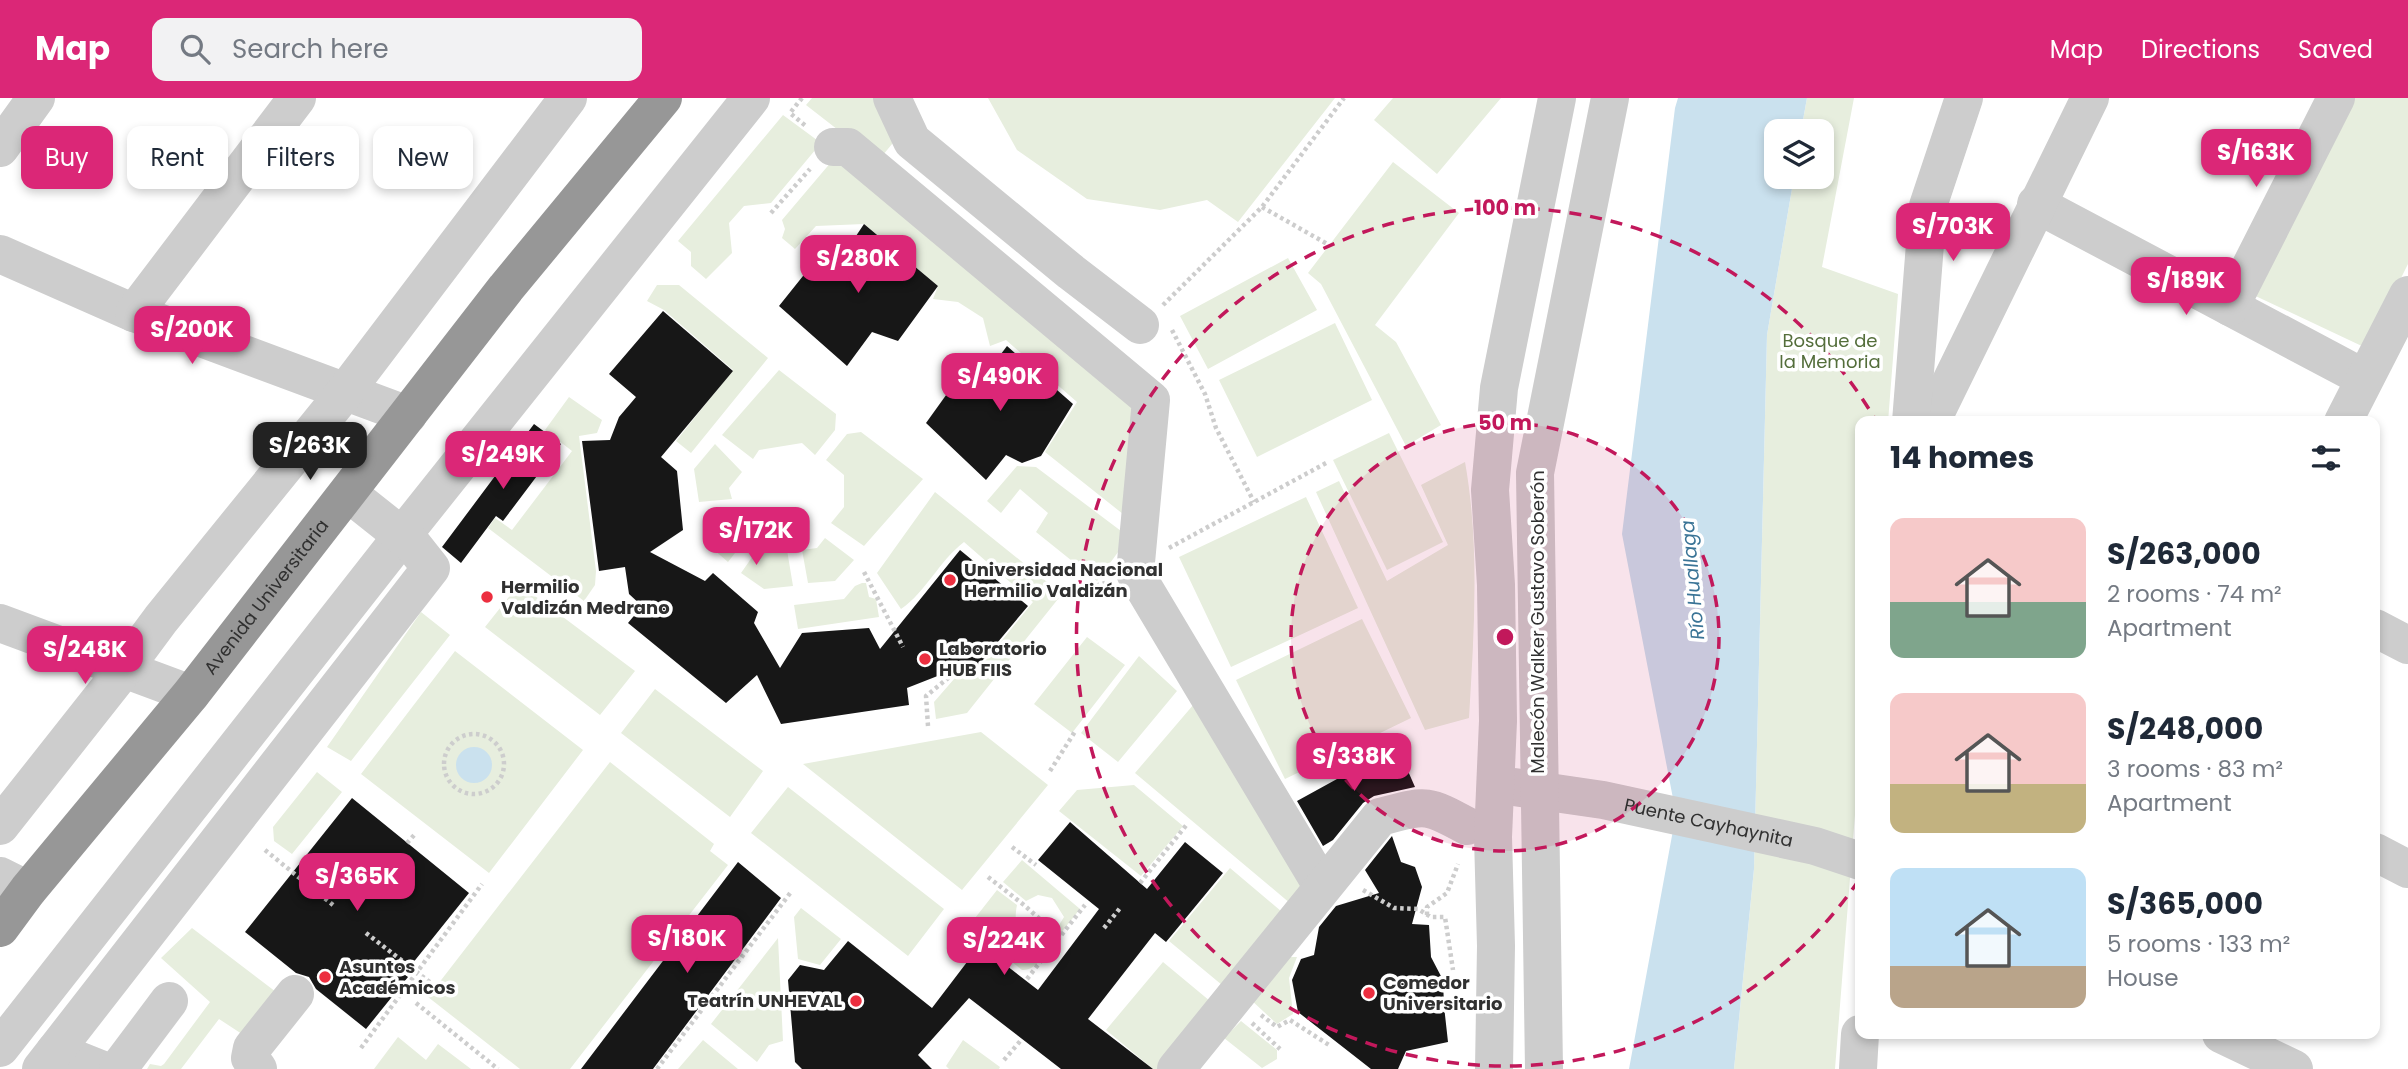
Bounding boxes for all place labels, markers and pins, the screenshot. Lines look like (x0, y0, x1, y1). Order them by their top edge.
pin: S/163K (2199, 130, 2313, 189)
pin: S/703K (1896, 204, 2010, 263)
pin: S/280K (801, 236, 915, 295)
pin: S/189K (2129, 258, 2243, 317)
pin: S/200K (135, 306, 249, 366)
pin: S/490K (943, 354, 1057, 413)
pin: S/263K (253, 422, 367, 482)
pin: S/249K (446, 432, 560, 491)
pin: S/172K (699, 508, 813, 567)
place label: Universidad Nacional Hermilio Valdizán (964, 557, 1163, 603)
marker: Universidad Nacional Hermilio Valdizán (942, 572, 958, 588)
place label: Hermilio Valdizán Medrano (501, 574, 670, 620)
marker: Hermilio Valdizán Medrano (479, 589, 495, 605)
centre of rings (1493, 625, 1517, 649)
pin: S/248K (28, 626, 142, 686)
place label: Laboratorio HUB FIIS (939, 636, 1047, 682)
marker: Laboratorio HUB FIIS (917, 651, 933, 667)
pin: S/338K (1297, 734, 1411, 793)
pin: S/365K (300, 854, 414, 913)
pin: S/180K (630, 916, 744, 975)
pin: S/224K (947, 918, 1061, 977)
place label: Asuntos Académicos (339, 954, 455, 1000)
marker: Asuntos Académicos (317, 969, 333, 985)
place label: Comedor Universitario (1383, 970, 1503, 1016)
marker: Comedor Universitario (1361, 985, 1377, 1001)
place label: Teatrín UNHEVAL (687, 988, 842, 1013)
marker: Teatrín UNHEVAL (848, 993, 864, 1009)

